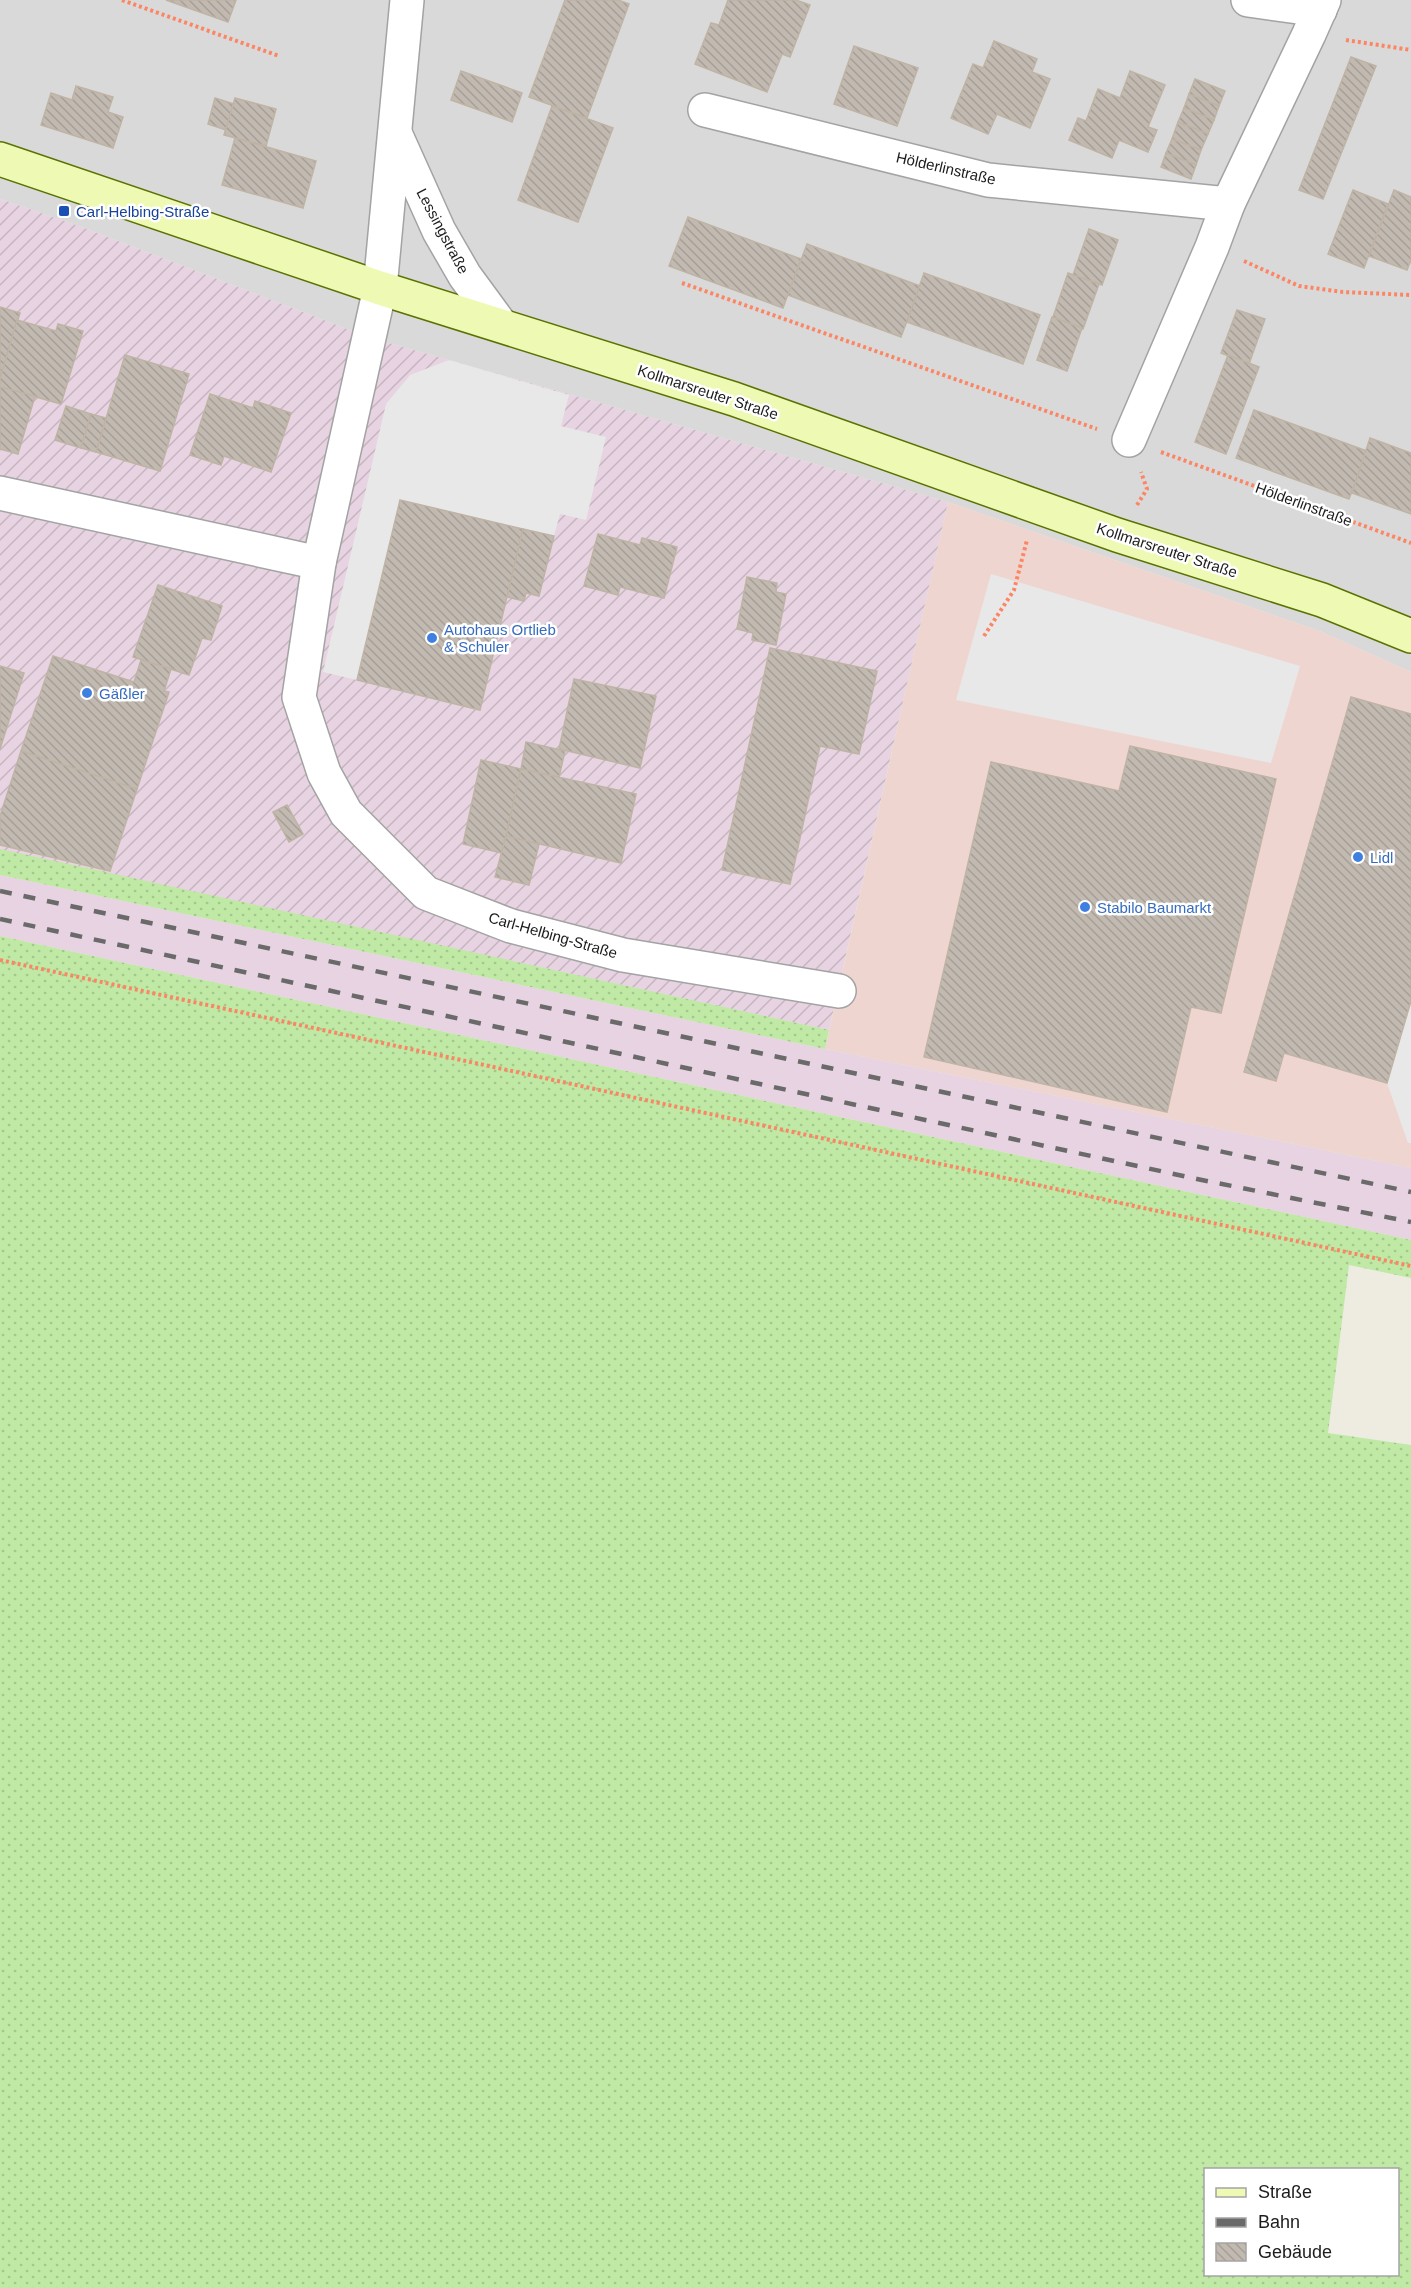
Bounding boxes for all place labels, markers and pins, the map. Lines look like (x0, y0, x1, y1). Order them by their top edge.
place label: Carl-Helbing-Straße (76, 203, 209, 220)
marker: Carl-Helbing-Straße (57, 204, 71, 218)
place label: Autohaus Ortlieb & Schuler (444, 621, 556, 655)
marker: Autohaus Ortlieb & Schuler (425, 631, 439, 645)
place label: Gäßler (99, 685, 145, 702)
marker: Gäßler (80, 686, 94, 700)
place label: Lidl (1370, 849, 1393, 866)
marker: Lidl (1351, 850, 1365, 864)
place label: Stabilo Baumarkt (1097, 899, 1212, 916)
marker: Stabilo Baumarkt (1078, 900, 1092, 914)

